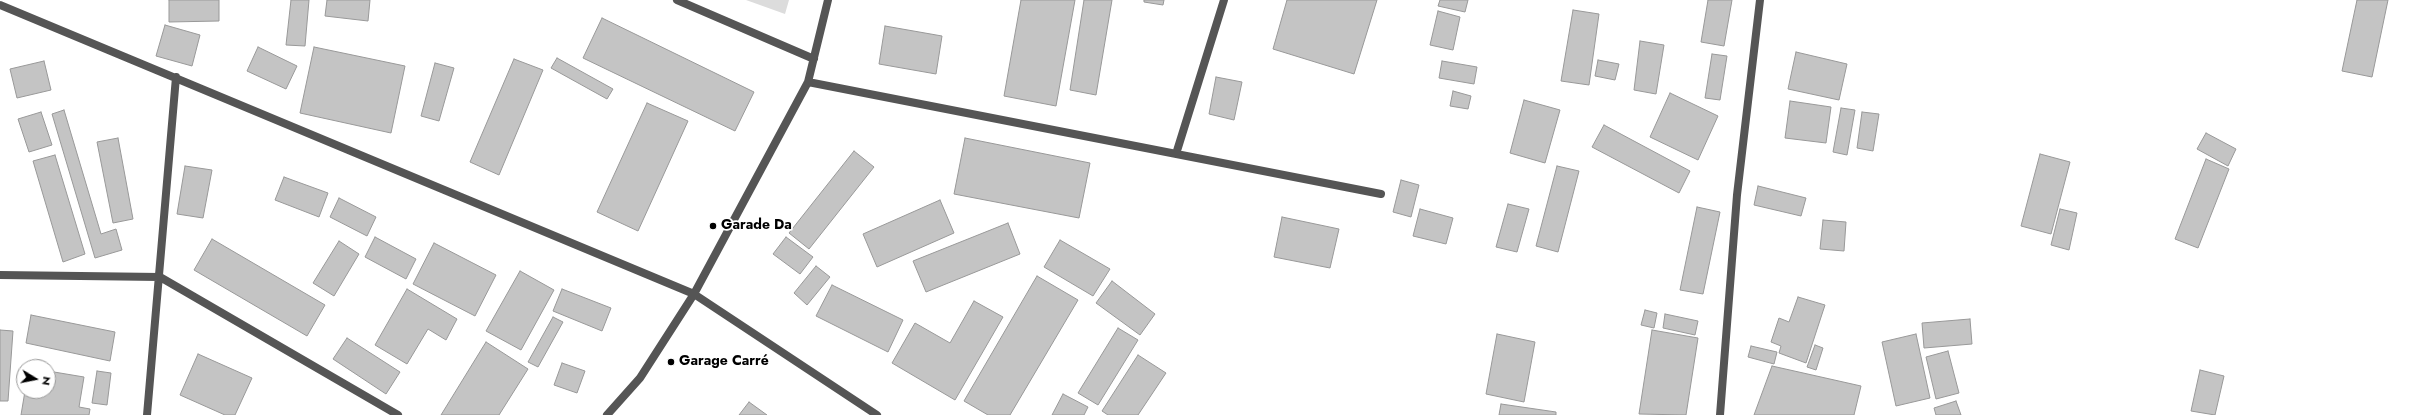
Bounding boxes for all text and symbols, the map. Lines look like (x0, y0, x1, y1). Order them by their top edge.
place label: Garade Da (721, 218, 792, 234)
marker: Garade Da (708, 221, 718, 231)
place label: Garage Carré (679, 354, 769, 370)
marker: Garage Carré (666, 357, 676, 367)
north arrow (16, 359, 56, 399)
text: N (38, 375, 55, 387)

